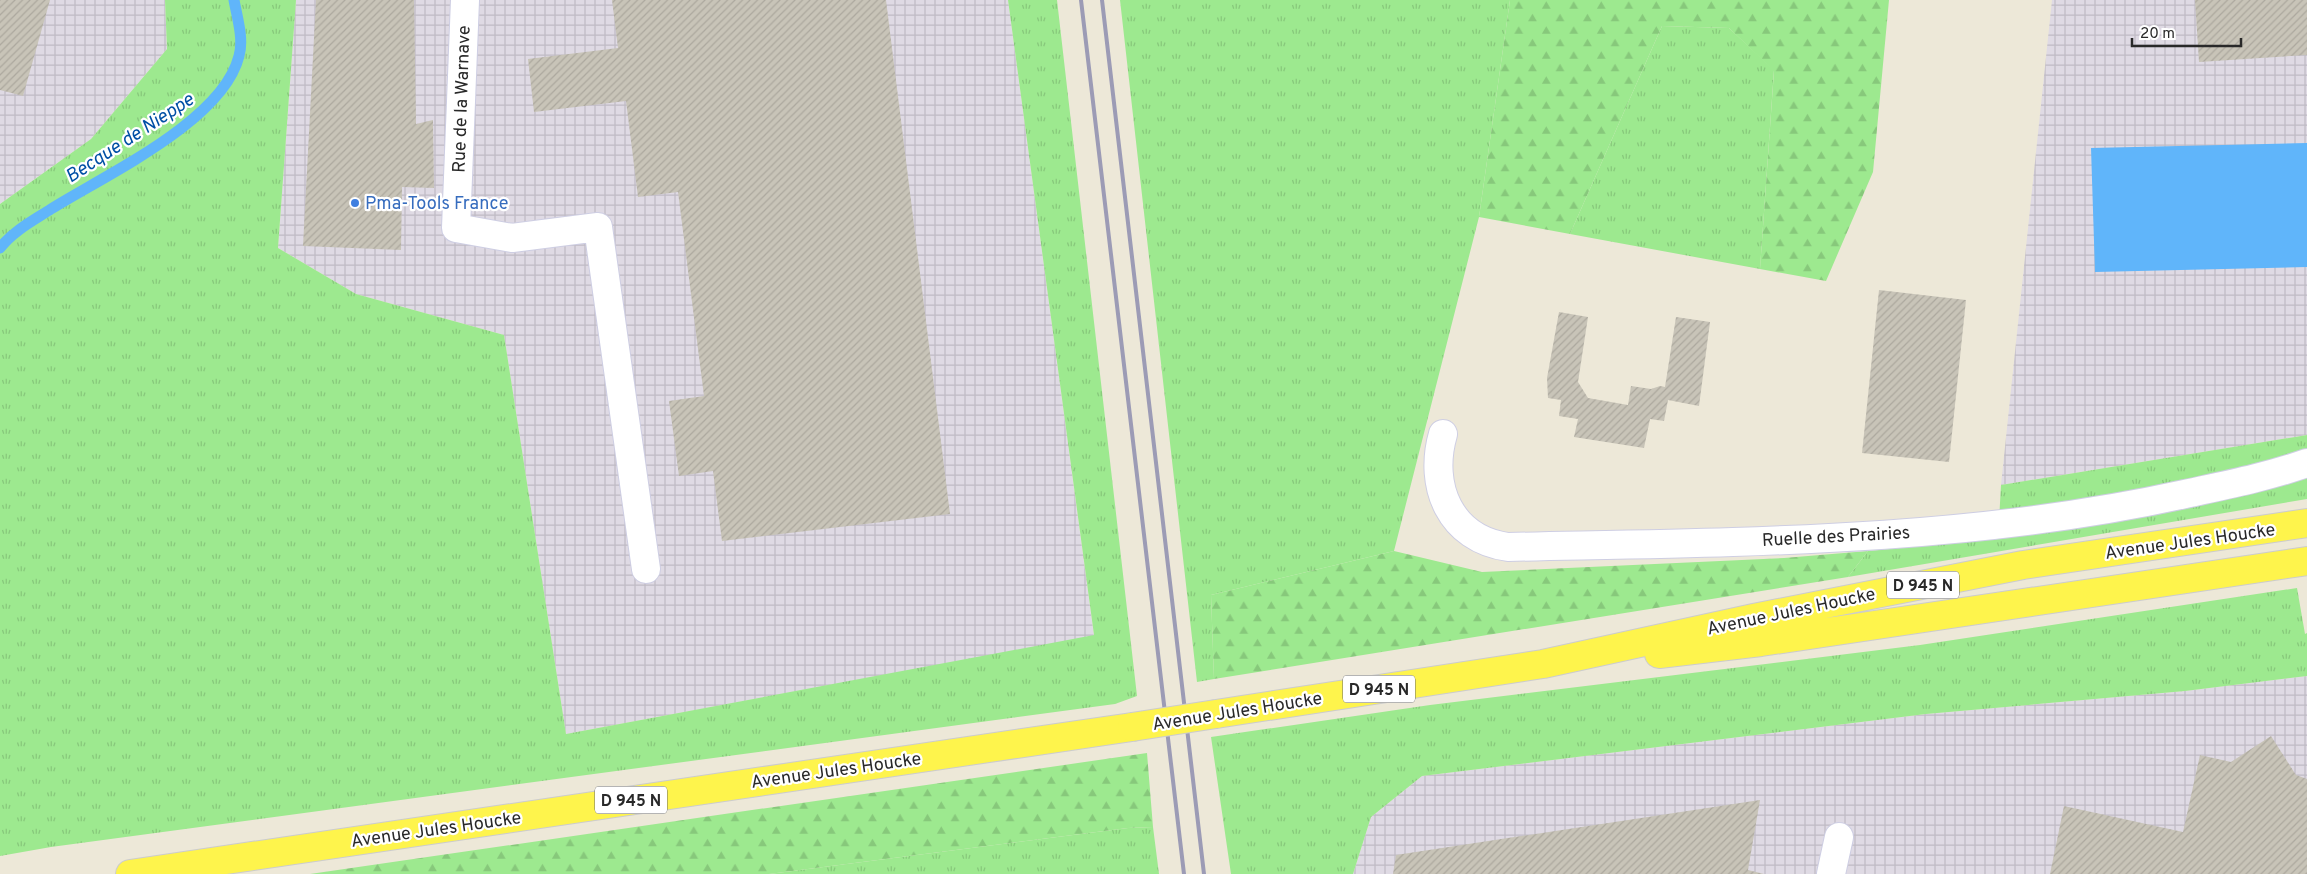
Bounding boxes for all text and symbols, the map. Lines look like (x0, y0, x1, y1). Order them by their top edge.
scale bar (2132, 15, 2241, 47)
street label: Rue de la Warnave (448, 25, 477, 173)
text: 20 m (2140, 25, 2175, 44)
water label: Becque de Nieppe (61, 88, 199, 189)
place label: Pma-Tools France (365, 193, 508, 216)
marker: Pma-Tools France (349, 197, 361, 209)
street label: Avenue Jules Houcke (2104, 519, 2277, 566)
street label: Ruelle des Prairies (1761, 522, 1911, 553)
road number: D 945 N (1887, 572, 1959, 598)
street label: Avenue Jules Houcke (1705, 583, 1878, 642)
road number: D 945 N (1343, 676, 1415, 702)
street label: Avenue Jules Houcke (1151, 688, 1324, 737)
street label: Avenue Jules Houcke (750, 748, 923, 795)
road number: D 945 N (595, 786, 667, 814)
street label: Avenue Jules Houcke (350, 807, 523, 854)

